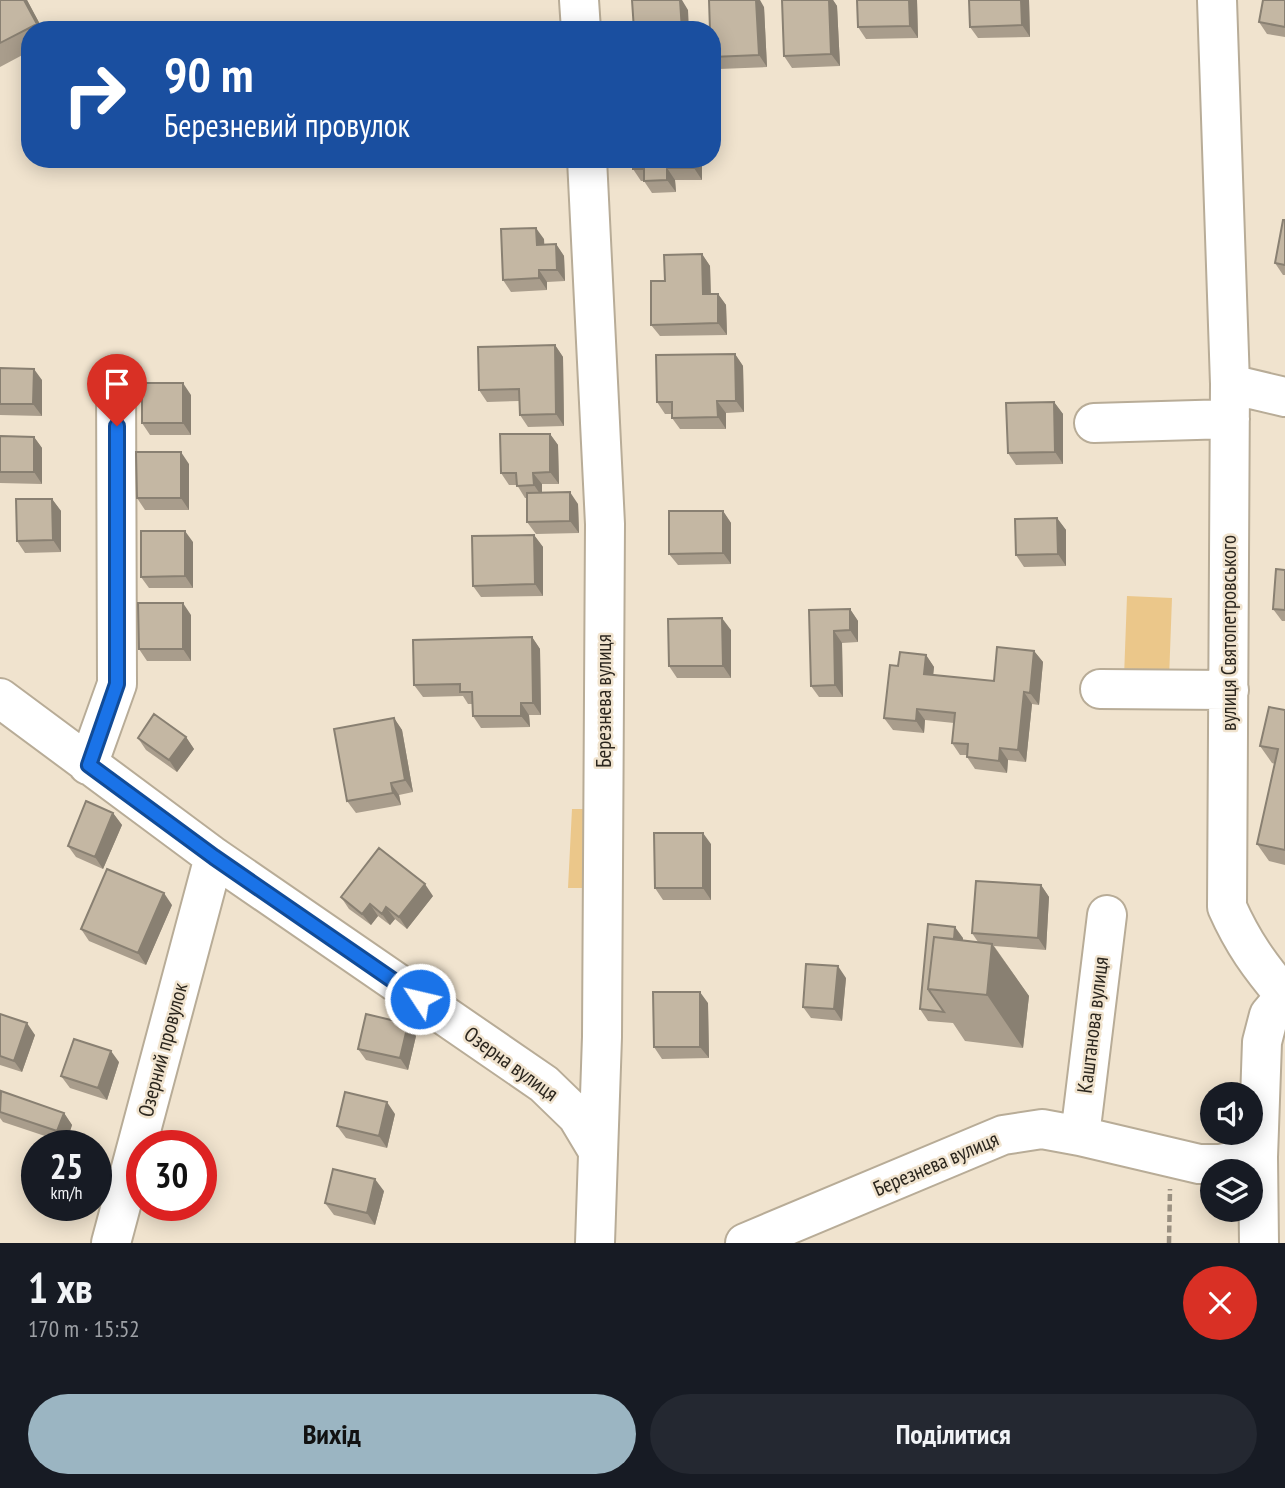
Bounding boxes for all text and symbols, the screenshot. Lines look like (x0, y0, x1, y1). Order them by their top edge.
text: 90 m (164, 42, 253, 106)
icon: right (49, 49, 140, 140)
text: Березневий провулок (164, 104, 410, 146)
pin (87, 354, 147, 426)
icon: arrive (98, 365, 136, 403)
street label: вулиця Святопетровського (1215, 535, 1242, 731)
street label: Березнева вулиця (590, 634, 617, 768)
street label: Каштанова вулиця (1071, 955, 1114, 1095)
position arrow (383, 962, 457, 1036)
street label: Озерний провулок (132, 980, 193, 1120)
street label: Озерна вулиця (459, 1020, 564, 1107)
map controls (1200, 1082, 1263, 1222)
button: sound (1200, 1082, 1263, 1145)
street label: Березнева вулиця (869, 1125, 1003, 1202)
speed limit sign: 30 (126, 1130, 217, 1221)
text: 25 (50, 1143, 83, 1189)
button: layers (1200, 1159, 1263, 1222)
text: km/h (51, 1181, 82, 1204)
text: 1 хв (28, 1260, 93, 1315)
button: close (1183, 1266, 1257, 1340)
text: 170 m · 15:52 (28, 1314, 140, 1343)
button: Вихід (28, 1394, 636, 1474)
button: Поділитися (650, 1394, 1257, 1474)

